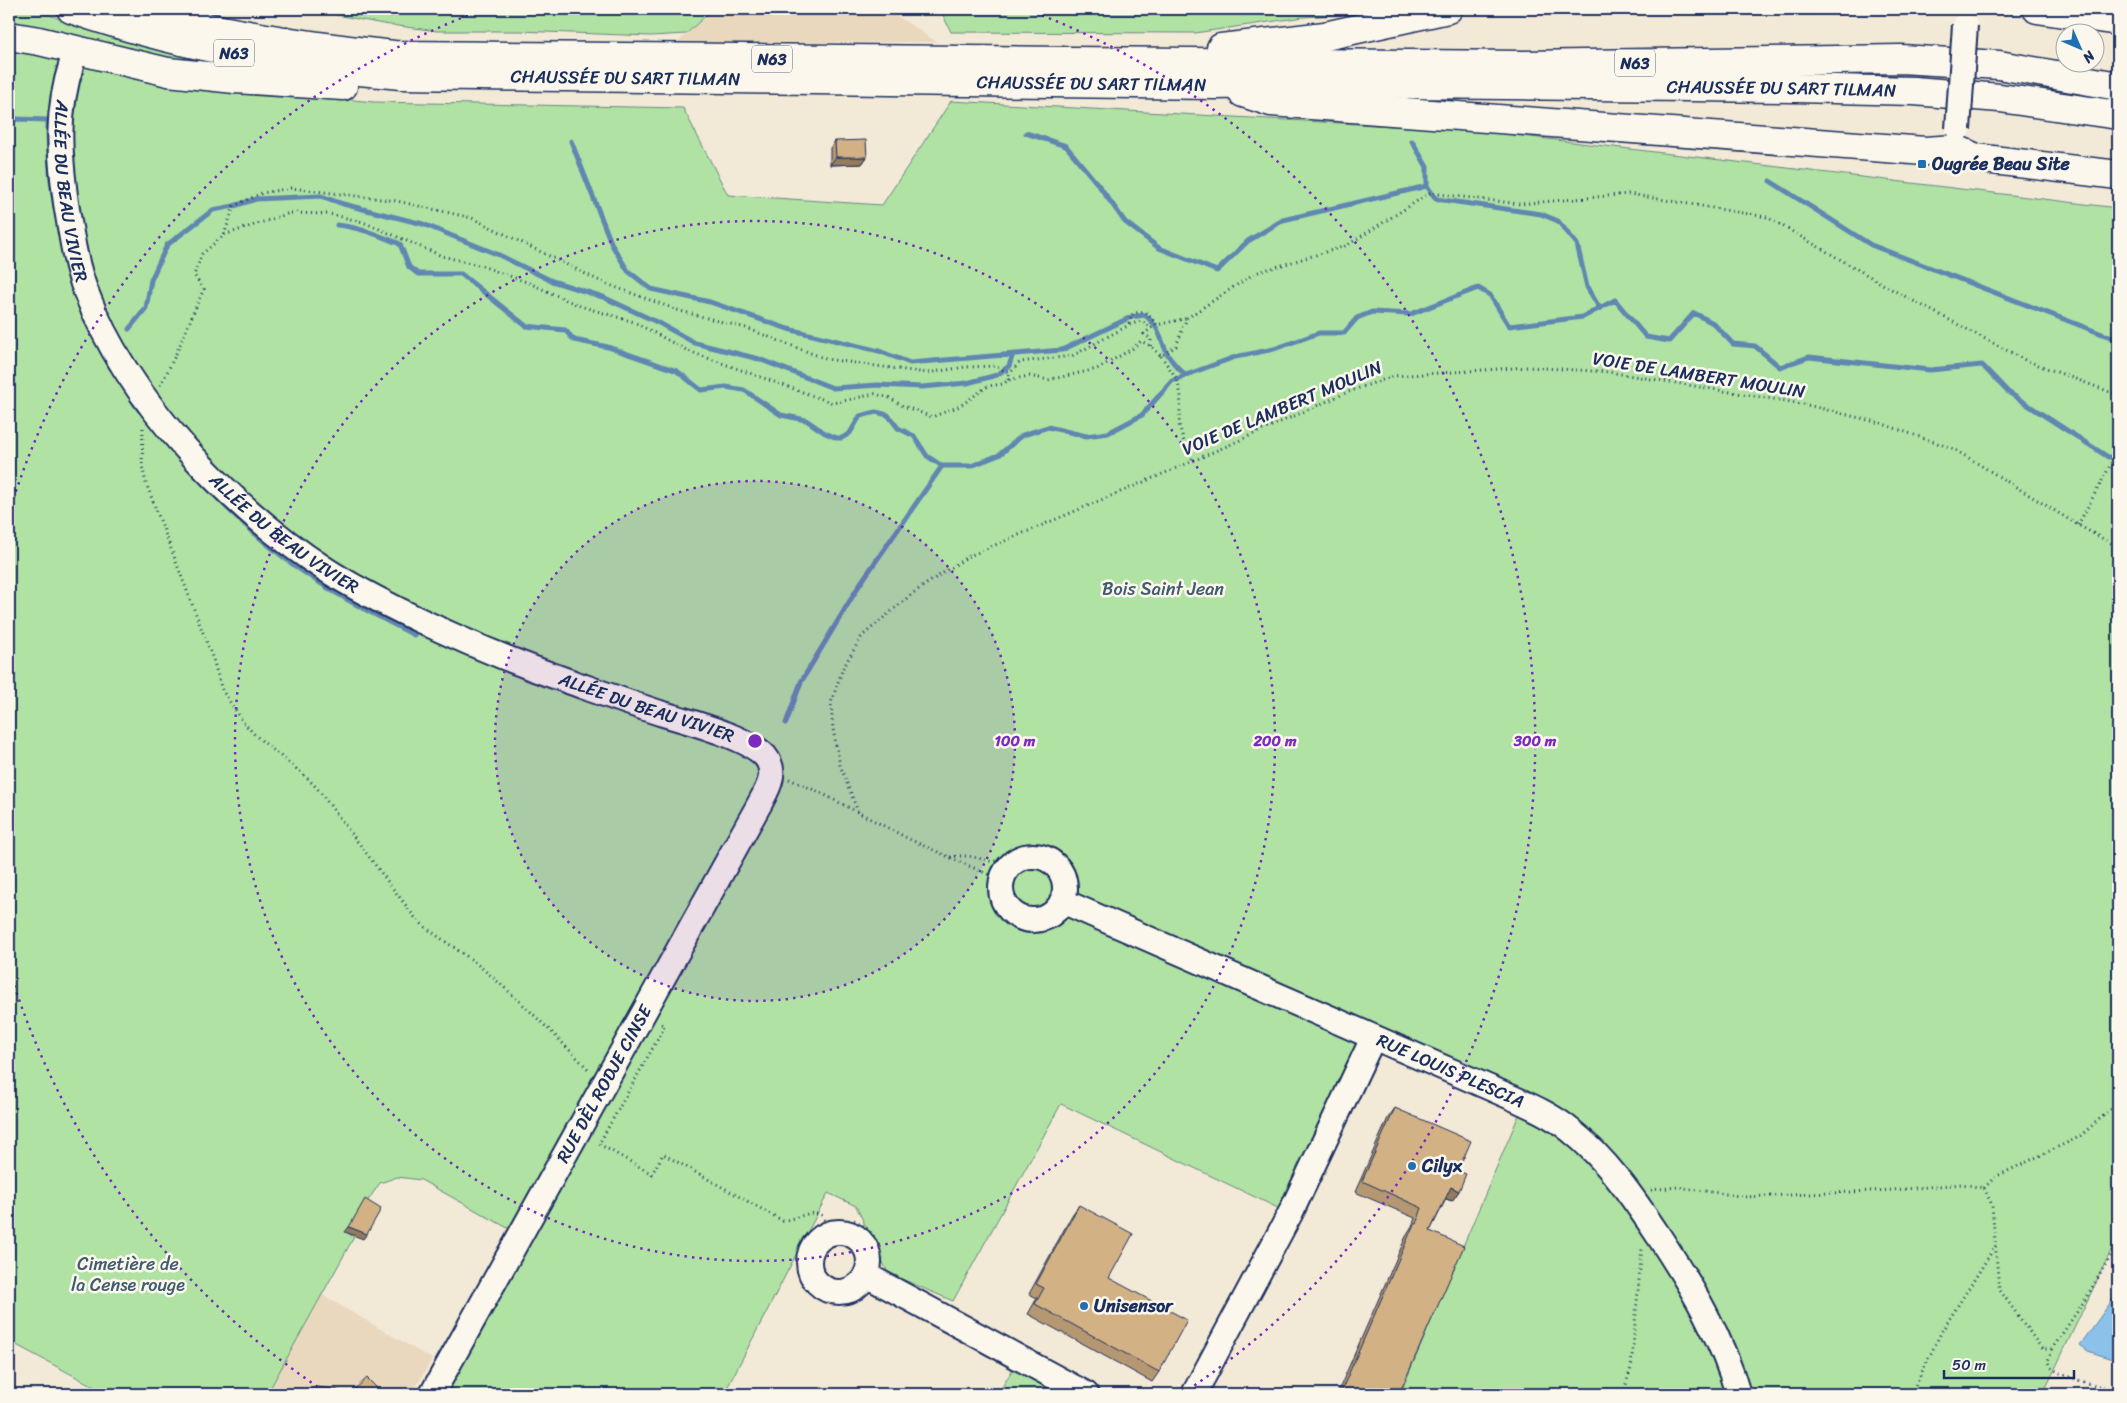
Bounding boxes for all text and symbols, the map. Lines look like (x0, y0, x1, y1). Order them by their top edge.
north arrow (2054, 22, 2104, 72)
road number: N63 (214, 40, 254, 66)
text: N (2076, 44, 2102, 69)
road number: N63 (752, 46, 792, 72)
road number: N63 (1615, 49, 1655, 76)
street label: CHAUSSÉE DU SART TILMAN (510, 60, 741, 95)
street label: CHAUSSÉE DU SART TILMAN (976, 66, 1207, 101)
street label: CHAUSSÉE DU SART TILMAN (1666, 71, 1897, 107)
street label: ALLÉE DU BEAU VIVIER (44, 97, 98, 286)
place label: Ougrée Beau Site (1932, 148, 2071, 180)
marker: Ougrée Beau Site (1916, 158, 1928, 170)
street label: VOIE DE LAMBERT MOULIN (1590, 342, 1808, 408)
street label: VOIE DE LAMBERT MOULIN (1177, 351, 1388, 465)
street label: ALLÉE DU BEAU VIVIER (201, 465, 365, 602)
park label: Bois Saint Jean (1102, 573, 1224, 605)
street label: ALLÉE DU BEAU VIVIER (553, 663, 739, 752)
text: 100 m (995, 728, 1036, 754)
text: 200 m (1252, 728, 1297, 754)
text: 300 m (1513, 728, 1557, 754)
centre of rings (746, 732, 764, 750)
street label: RUE DÈL RODJE CINSE (547, 998, 661, 1169)
street label: RUE LOUIS PLESCIA (1372, 1024, 1530, 1117)
place label: Cilyx (1421, 1150, 1463, 1182)
marker: Cilyx (1406, 1160, 1418, 1172)
park label: Cimetière de la Cense rouge (71, 1248, 185, 1301)
place label: Unisensor (1094, 1290, 1174, 1322)
marker: Unisensor (1078, 1300, 1090, 1312)
scale bar (1944, 1348, 2074, 1380)
text: 50 m (1952, 1352, 1987, 1378)

